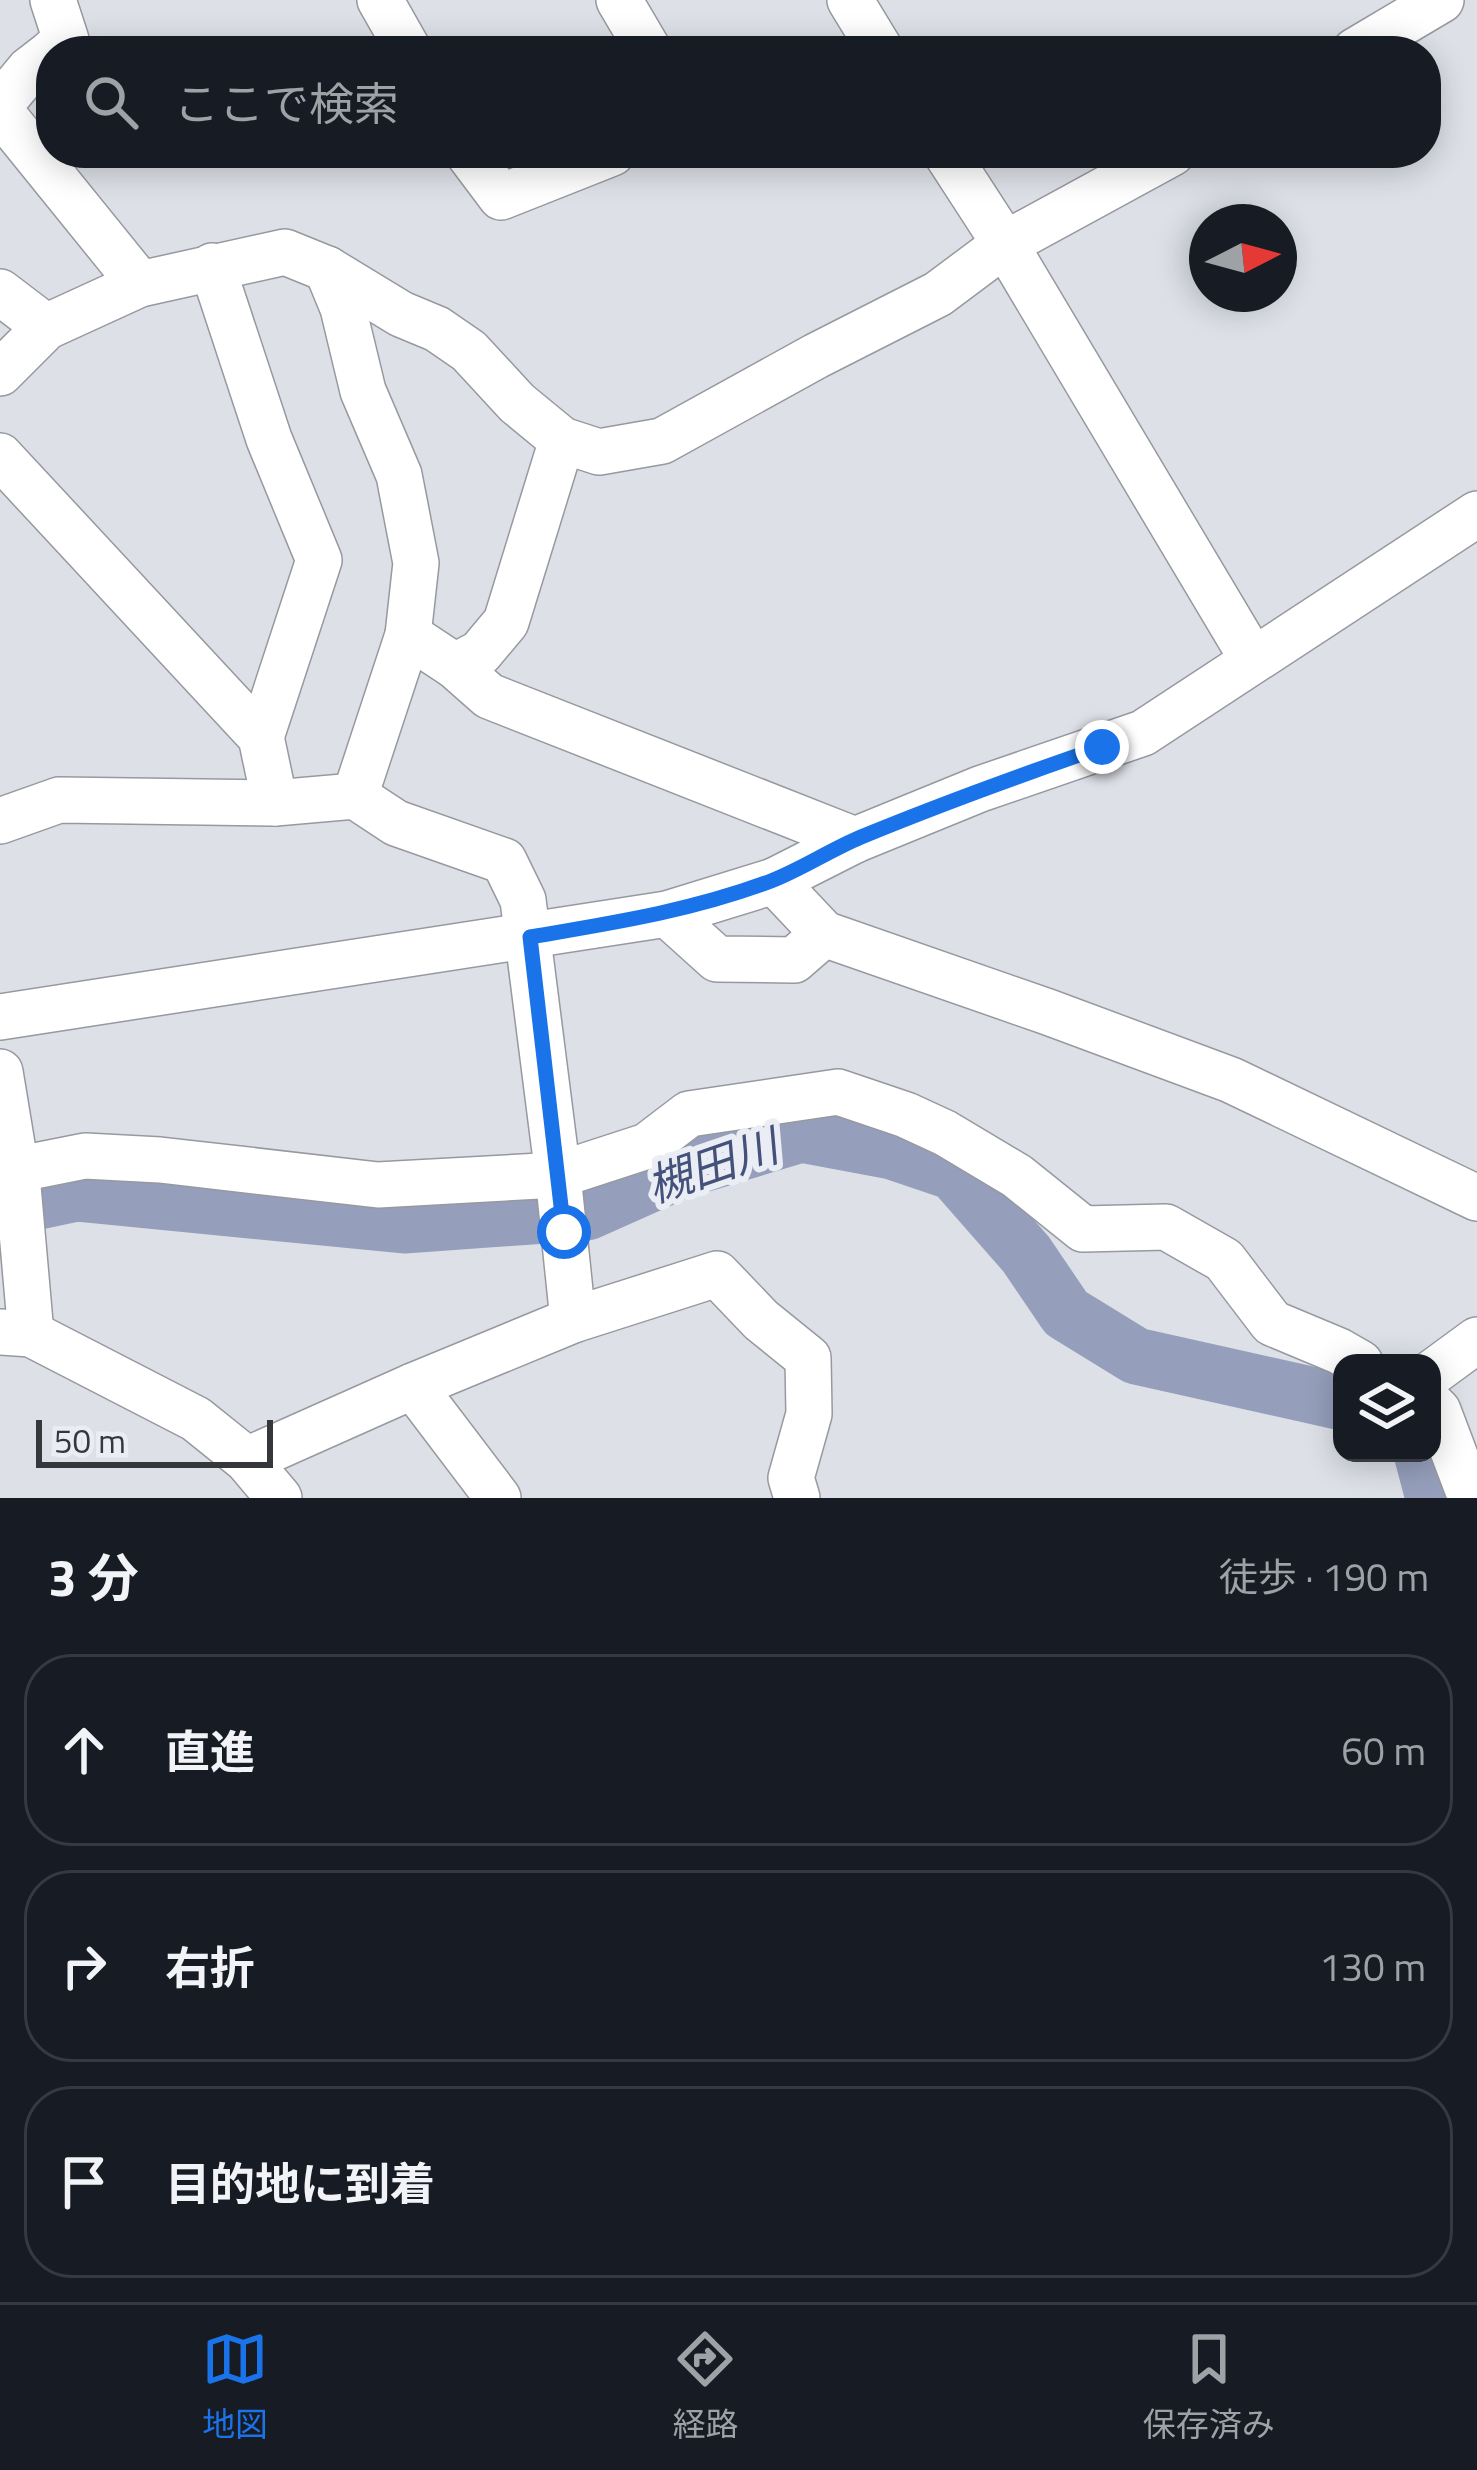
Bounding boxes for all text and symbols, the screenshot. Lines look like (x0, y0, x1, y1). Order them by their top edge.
search box (36, 36, 1441, 168)
icon: search (78, 69, 144, 135)
text: ここで検索 (174, 69, 399, 137)
north arrow (1189, 204, 1297, 312)
route end (1075, 720, 1129, 774)
water label: 槻田川 (637, 1110, 791, 1219)
route start (537, 1205, 591, 1259)
map controls (1333, 1354, 1441, 1462)
button: layers (1333, 1354, 1441, 1462)
scale bar (36, 1414, 273, 1467)
text: 50 m (54, 1416, 126, 1466)
text: 3 分 (48, 1538, 139, 1616)
text: 徒歩 · 190 m (1219, 1547, 1429, 1606)
icon: ahead (51, 1717, 117, 1783)
text: 直進 (165, 1717, 255, 1785)
text: 60 m (1341, 1721, 1426, 1780)
icon: right (51, 1933, 117, 1999)
text: 右折 (165, 1933, 255, 2001)
text: 130 m (1319, 1937, 1426, 1996)
icon: arrive (51, 2149, 117, 2215)
text: 目的地に到着 (165, 2149, 435, 2217)
tab: 地図 (202, 2326, 268, 2449)
tab: 経路 (672, 2326, 738, 2449)
tab: 保存済み (1143, 2326, 1275, 2449)

